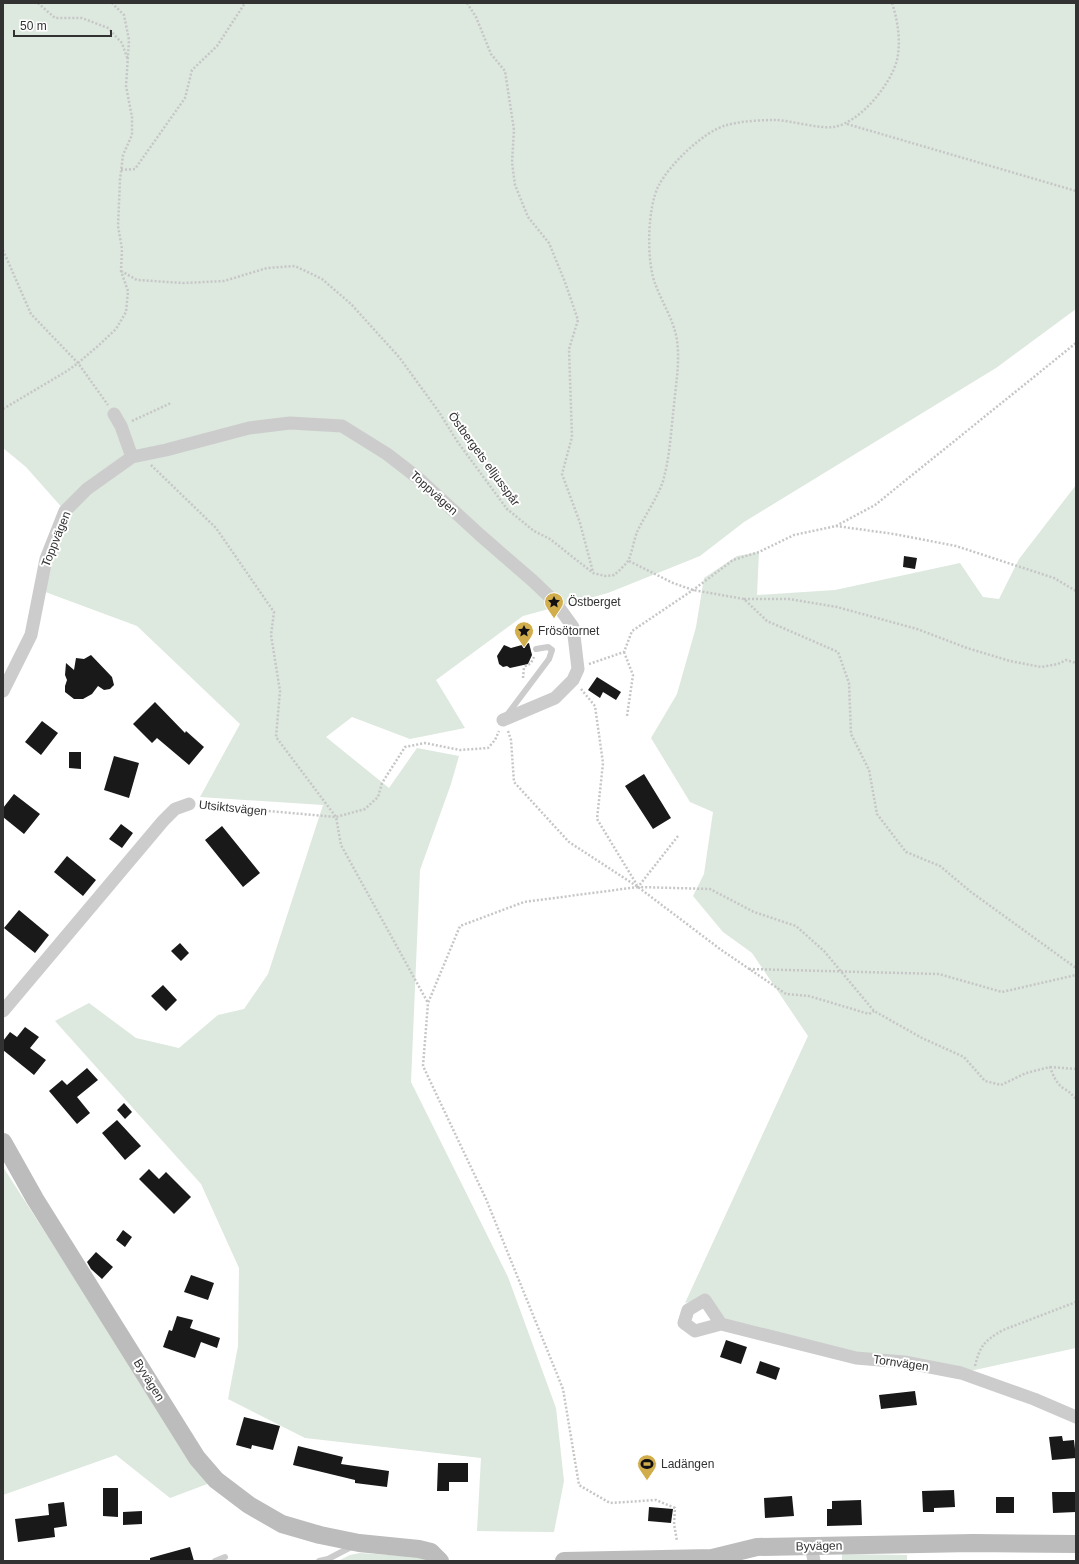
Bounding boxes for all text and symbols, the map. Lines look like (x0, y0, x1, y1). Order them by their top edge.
scale bar (14, 12, 111, 38)
text: 50 m (20, 19, 47, 33)
street label: Östbergets elljusspår (445, 409, 523, 509)
street label: Toppvägen (407, 468, 461, 518)
street label: Toppvägen (39, 509, 73, 569)
place icon: Östberget (543, 591, 565, 619)
place label: Östberget (568, 595, 621, 609)
place icon: Frösötornet (513, 620, 535, 648)
place label: Frösötornet (538, 624, 600, 638)
street label: Utsiktsvägen (198, 797, 268, 819)
street label: Tornvägen (872, 1352, 930, 1374)
street label: Byvägen (131, 1356, 167, 1404)
sports icon: Ladängen (636, 1453, 658, 1481)
place label: Ladängen (661, 1457, 714, 1471)
street label: Byvägen (796, 1539, 842, 1553)

